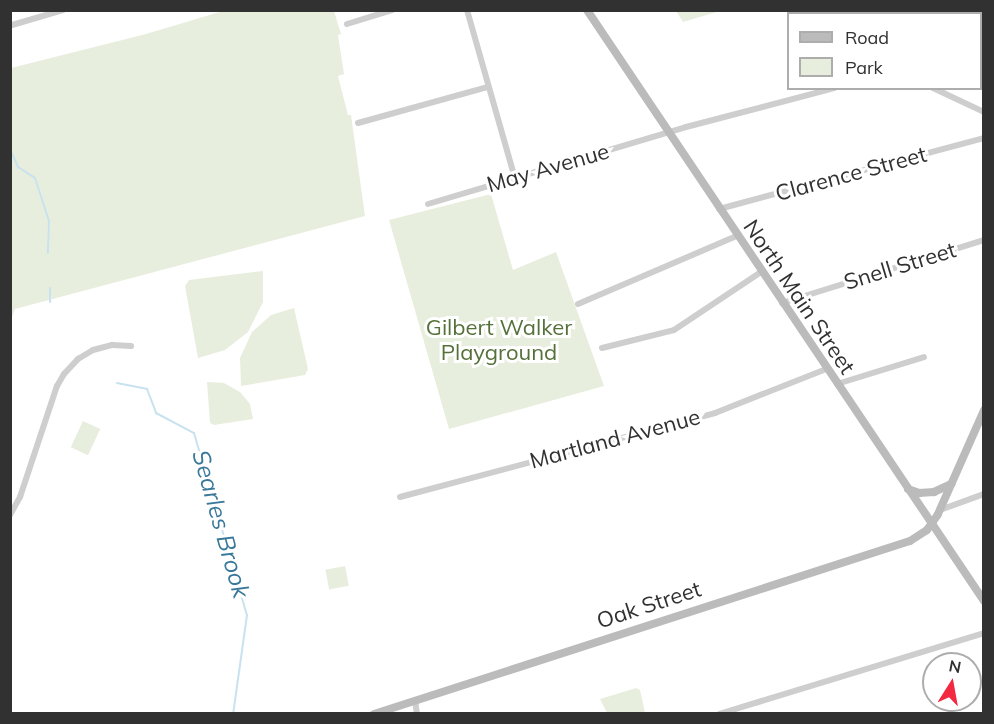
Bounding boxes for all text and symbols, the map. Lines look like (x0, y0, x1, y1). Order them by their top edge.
legend (787, 12, 982, 90)
text: Road (845, 26, 889, 49)
text: Park (845, 56, 883, 79)
street label: May Avenue (484, 138, 612, 198)
street label: Clarence Street (773, 141, 929, 207)
street label: North Main Street (738, 215, 860, 379)
street label: Snell Street (841, 236, 959, 296)
park label: Gilbert Walker Playground (426, 314, 572, 366)
street label: Martland Avenue (527, 404, 703, 474)
water label: Searles Brook (186, 447, 256, 601)
street label: Oak Street (594, 576, 704, 634)
north arrow (922, 652, 982, 712)
text: N (947, 655, 963, 677)

